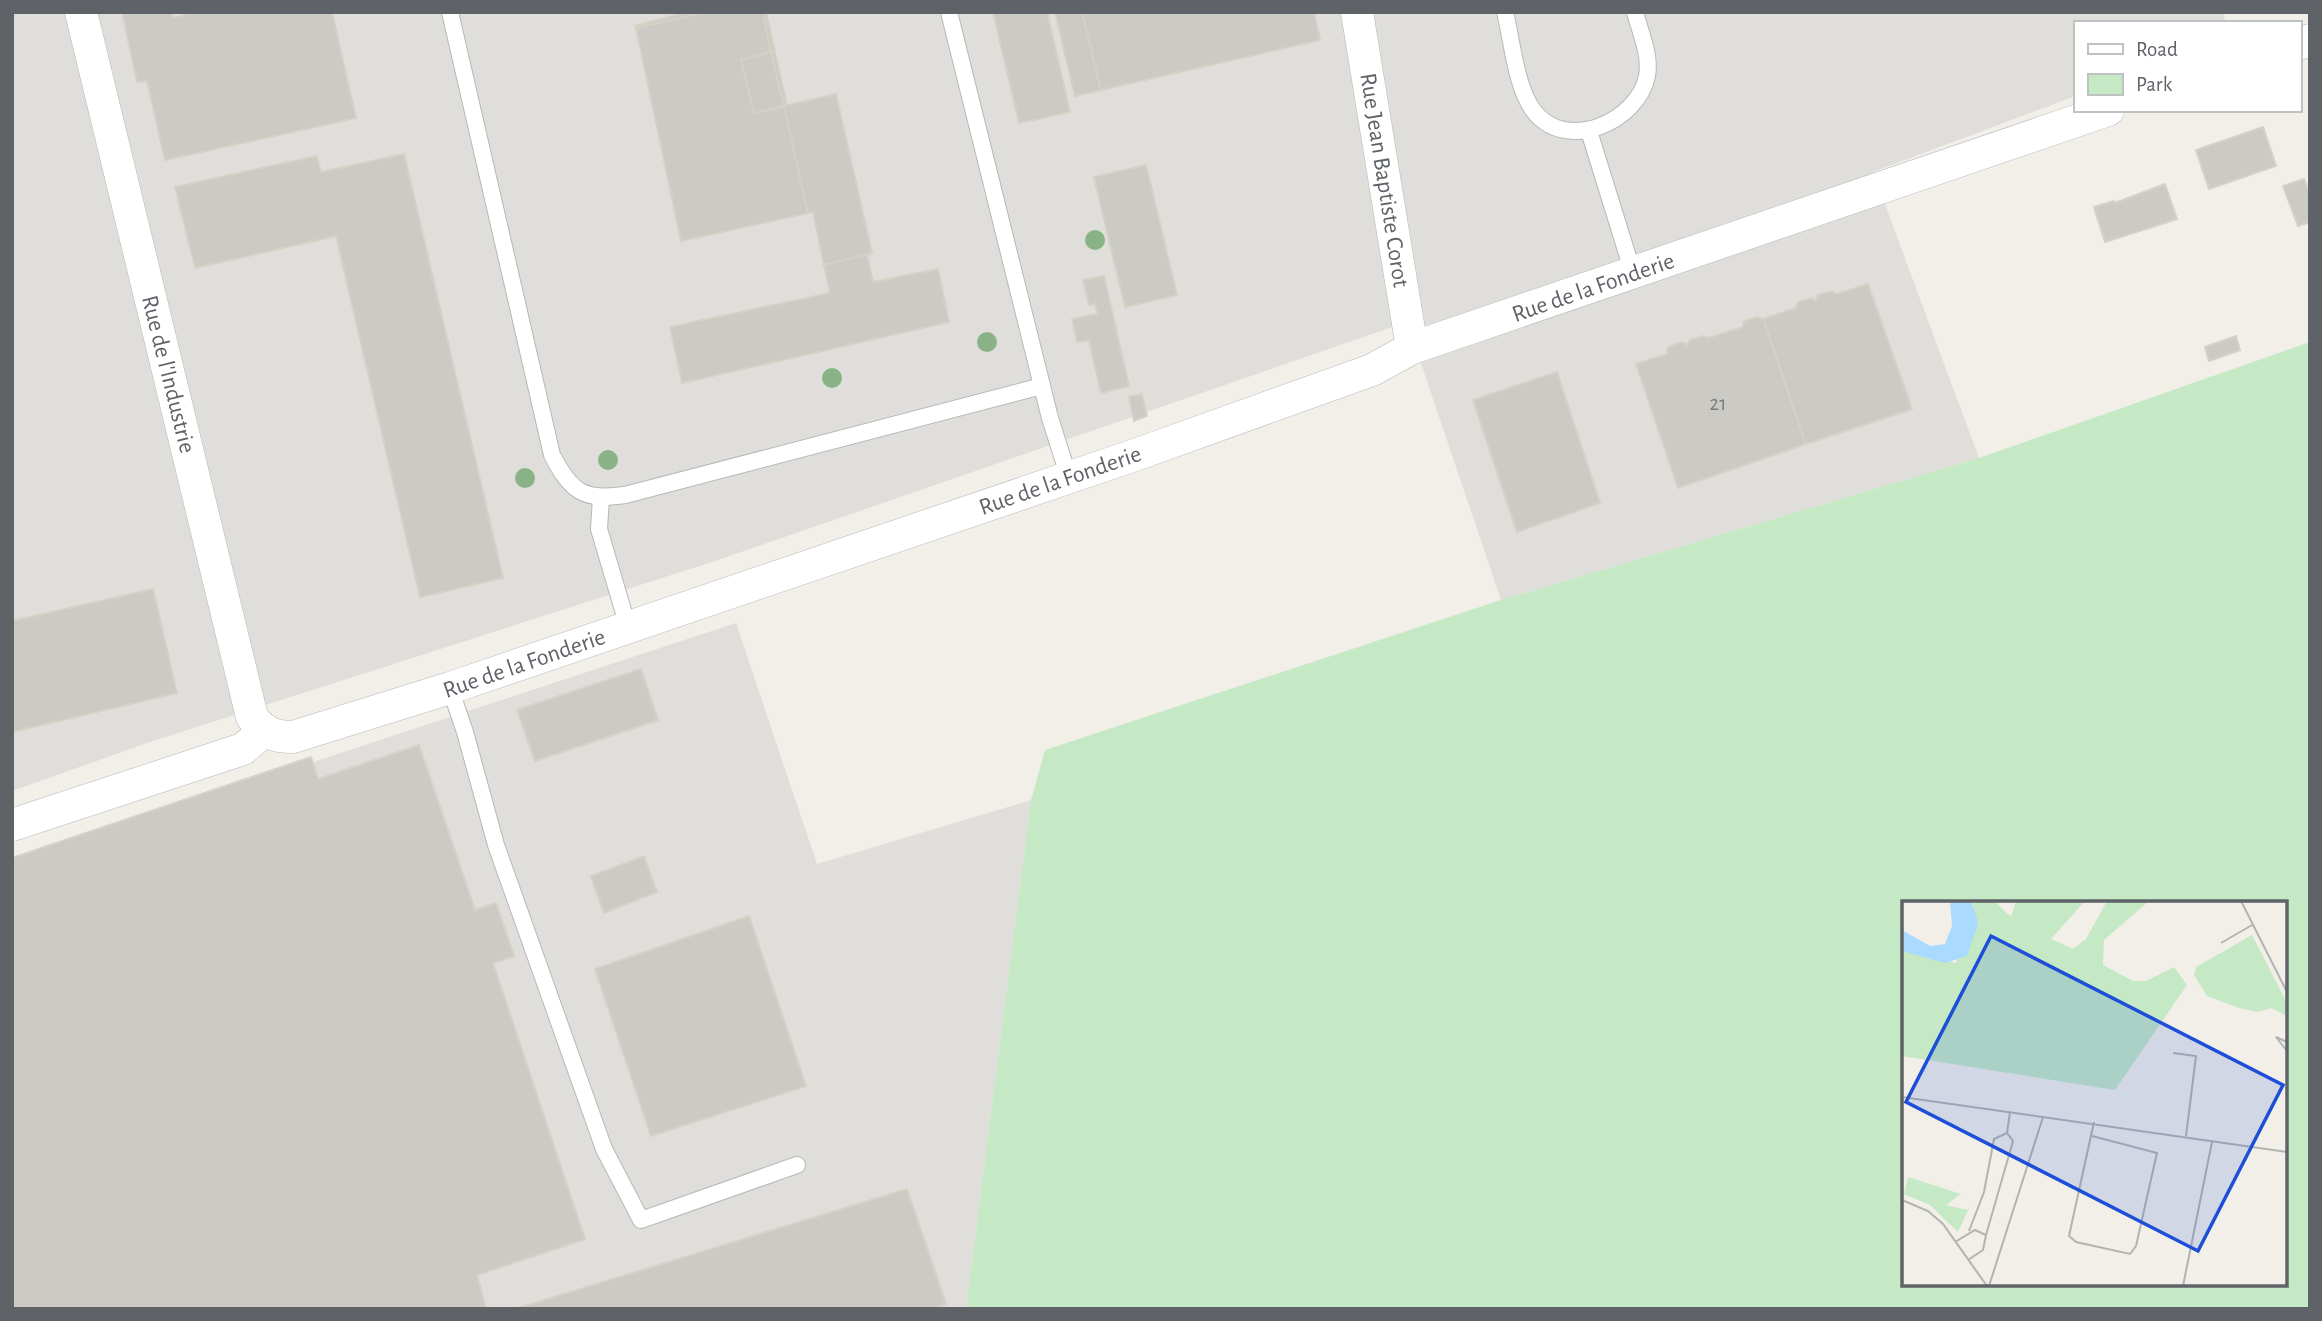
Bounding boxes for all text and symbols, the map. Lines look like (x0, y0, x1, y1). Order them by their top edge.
legend (2074, 21, 2301, 112)
text: Road (2136, 39, 2178, 60)
street label: Rue Jean Baptiste Corot (1355, 71, 1413, 289)
text: Park (2136, 74, 2173, 95)
street label: Rue de la Fonderie (1509, 249, 1678, 327)
street label: Rue de l'Industrie (137, 293, 199, 456)
house number: 21 (1710, 393, 1726, 414)
street label: Rue de la Fonderie (976, 442, 1145, 520)
street label: Rue de la Fonderie (440, 625, 609, 703)
inset map (1902, 901, 2287, 1286)

